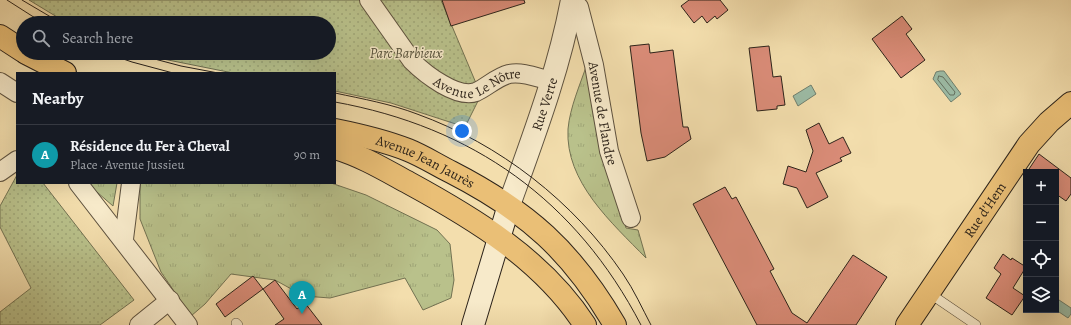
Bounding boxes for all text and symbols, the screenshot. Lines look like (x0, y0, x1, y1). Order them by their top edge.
search box (16, 16, 336, 60)
icon: search (30, 27, 52, 49)
text: Search here (62, 28, 133, 48)
park label: Parc Barbieux (370, 44, 443, 63)
street label: Avenue de Flandre (583, 59, 622, 168)
street label: Avenue Le Nôtre (429, 64, 521, 103)
street label: Rue Verte (527, 75, 562, 133)
text: Nearby (32, 87, 83, 110)
your location (452, 121, 472, 141)
street label: Avenue Jean Jaurès (373, 131, 478, 193)
text: Résidence du Fer à Cheval (70, 136, 230, 156)
text: A (41, 146, 49, 163)
text: 90 m (294, 146, 320, 163)
text: Place · Avenue Jussieu (70, 156, 184, 173)
map controls (1023, 169, 1059, 313)
button: + (1023, 169, 1059, 205)
street label: Rue d'Hem (960, 178, 1011, 241)
button: − (1023, 205, 1059, 241)
button: locate (1023, 241, 1059, 277)
button: layers (1023, 277, 1059, 313)
pin: A (289, 281, 315, 314)

